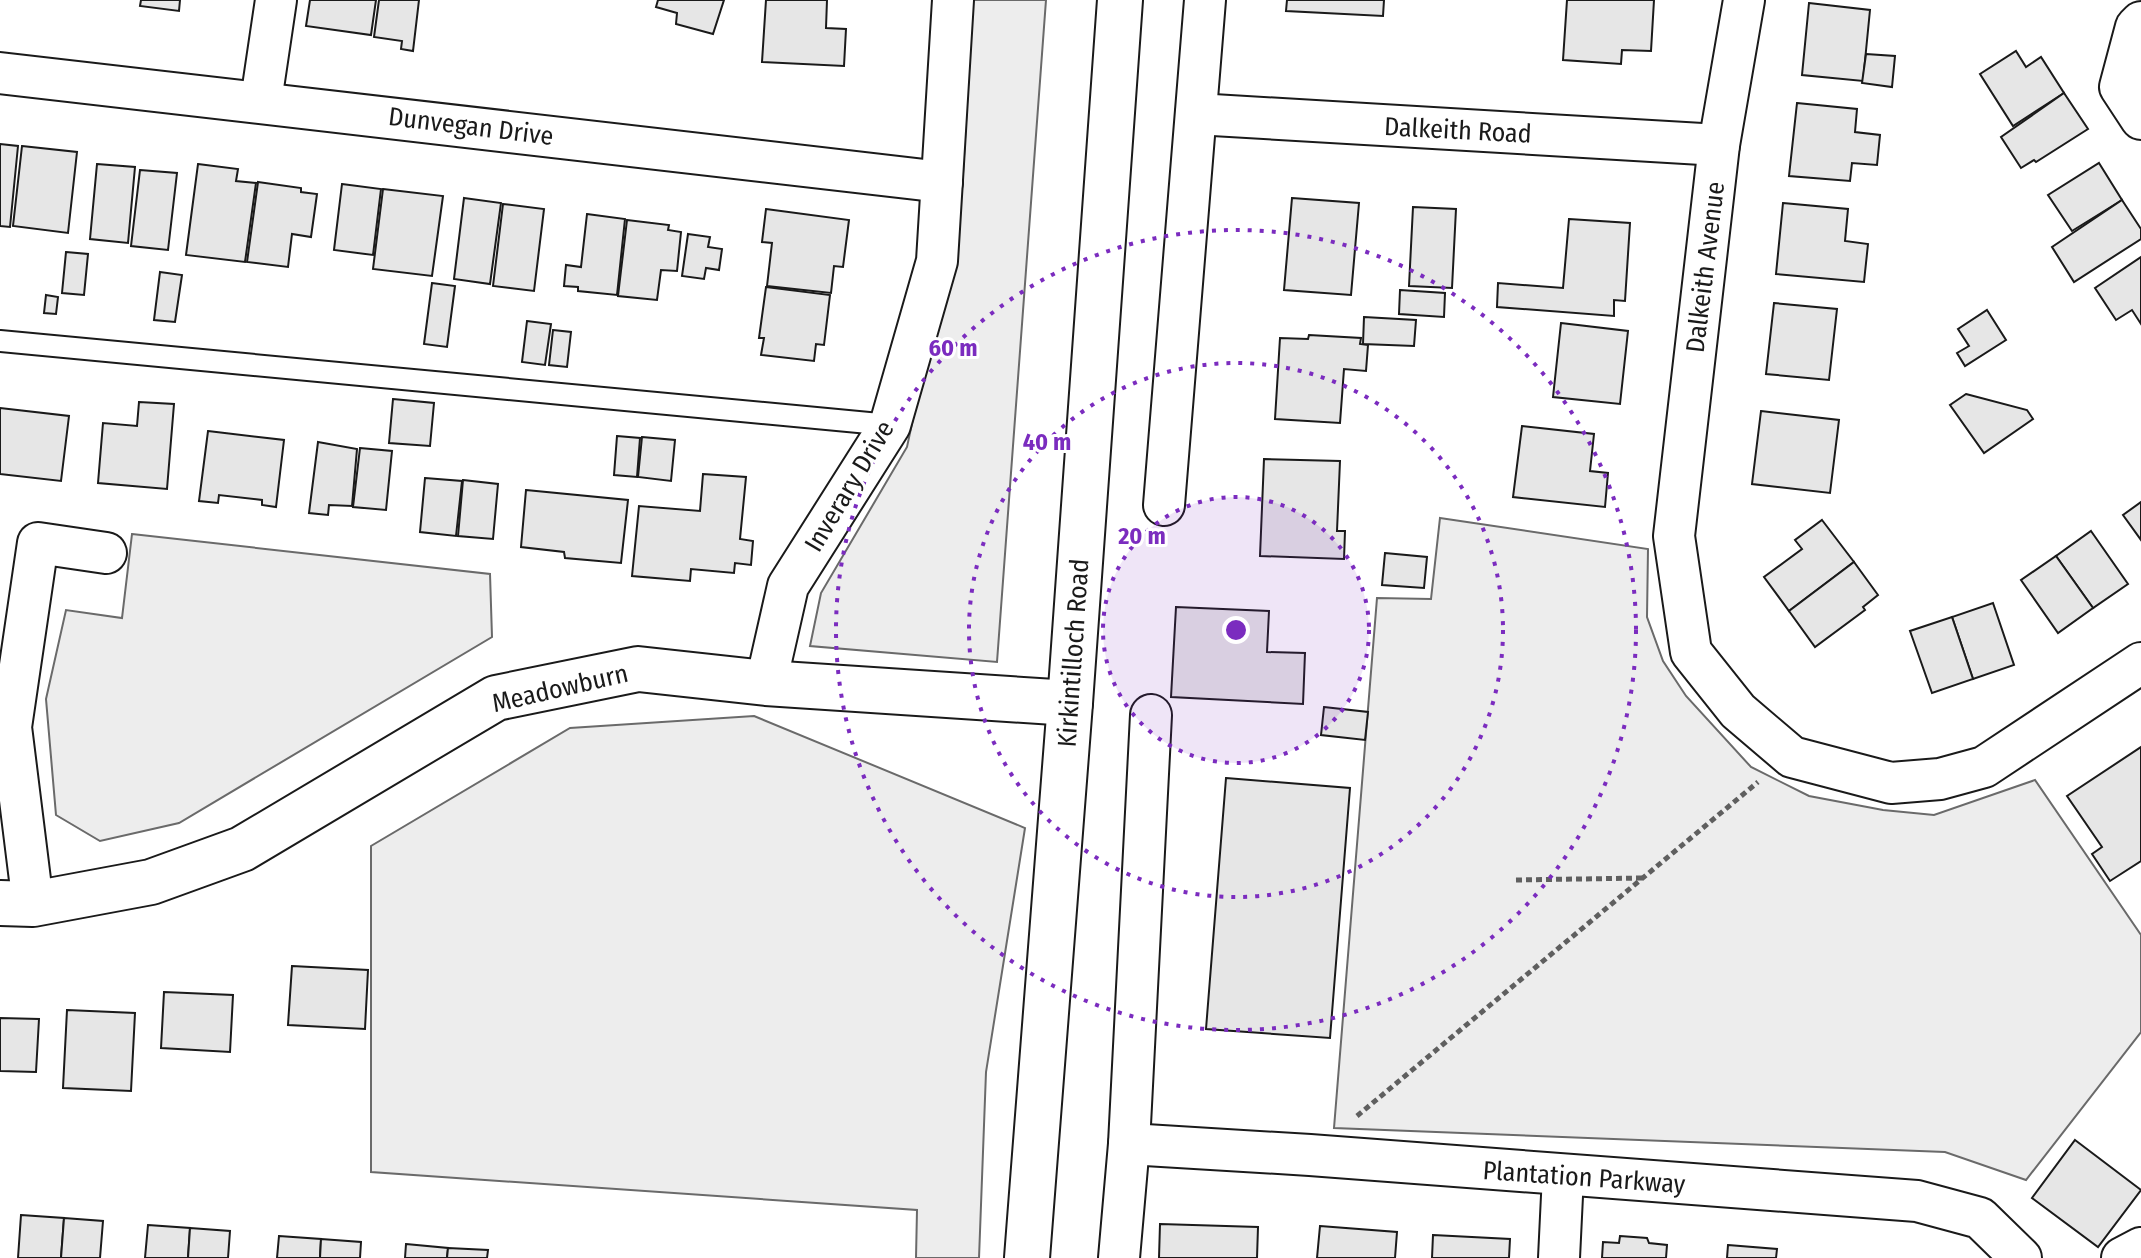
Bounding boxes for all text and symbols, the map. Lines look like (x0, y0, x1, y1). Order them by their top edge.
street label: Dunvegan Drive (387, 101, 555, 152)
street label: Dalkeith Road (1383, 111, 1533, 150)
street label: Dalkeith Avenue (1680, 180, 1731, 354)
text: 60 m (929, 334, 977, 362)
street label: Inverary Drive (798, 415, 901, 557)
text: 40 m (1023, 428, 1071, 456)
text: 20 m (1117, 522, 1166, 550)
street label: Kirkintilloch Road (1051, 558, 1096, 748)
centre of rings (1222, 616, 1250, 644)
street label: Meadowburn (489, 658, 631, 719)
street label: Plantation Parkway (1482, 1155, 1687, 1200)

